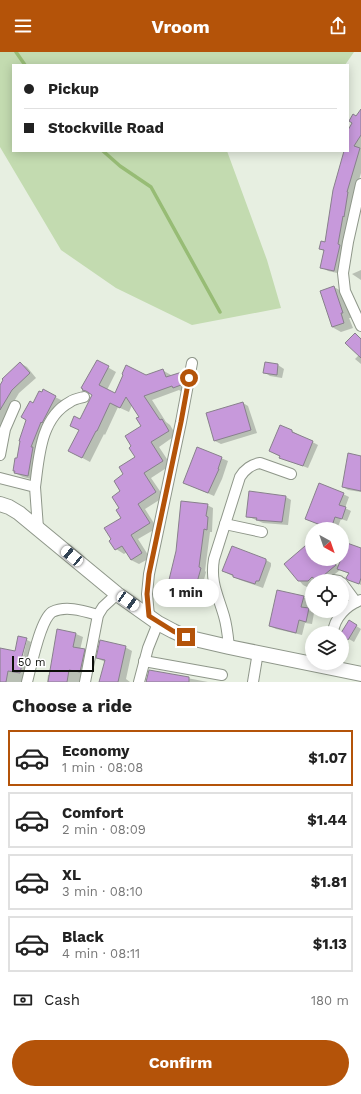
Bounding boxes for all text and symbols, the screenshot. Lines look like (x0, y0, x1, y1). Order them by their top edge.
icon: menu (12, 15, 34, 37)
icon: share (327, 15, 349, 37)
text: Vroom (151, 16, 210, 37)
text: Pickup (48, 80, 99, 98)
text: Stockville Road (48, 119, 164, 137)
route start (180, 369, 198, 387)
north arrow (305, 522, 349, 566)
map controls (305, 522, 349, 670)
car (59, 544, 85, 568)
button: locate (305, 574, 349, 618)
callout: 1 min (153, 579, 219, 607)
text: 1 min (169, 585, 203, 600)
car (115, 589, 141, 613)
button: layers (305, 626, 349, 670)
route end (177, 628, 195, 646)
scale bar (12, 654, 94, 673)
text: 50 m (18, 656, 45, 669)
text: Choose a ride (12, 695, 132, 716)
icon: car (14, 740, 50, 776)
text: Economy (62, 742, 129, 760)
text: $1.07 (308, 749, 347, 767)
text: 1 min · 08:08 (62, 760, 143, 775)
icon: car (14, 802, 50, 838)
text: Comfort (62, 804, 123, 822)
text: $1.44 (307, 811, 347, 829)
text: 2 min · 08:09 (62, 822, 146, 837)
icon: car (14, 864, 50, 900)
text: XL (62, 866, 81, 884)
text: $1.81 (311, 873, 347, 891)
text: 3 min · 08:10 (62, 884, 143, 899)
icon: car (14, 926, 50, 962)
text: Black (62, 928, 104, 946)
text: $1.13 (313, 935, 347, 953)
text: 4 min · 08:11 (62, 946, 140, 961)
icon: cash (12, 989, 34, 1011)
text: Cash (44, 991, 80, 1009)
text: 180 m (311, 993, 349, 1008)
button: Confirm (12, 1040, 349, 1086)

